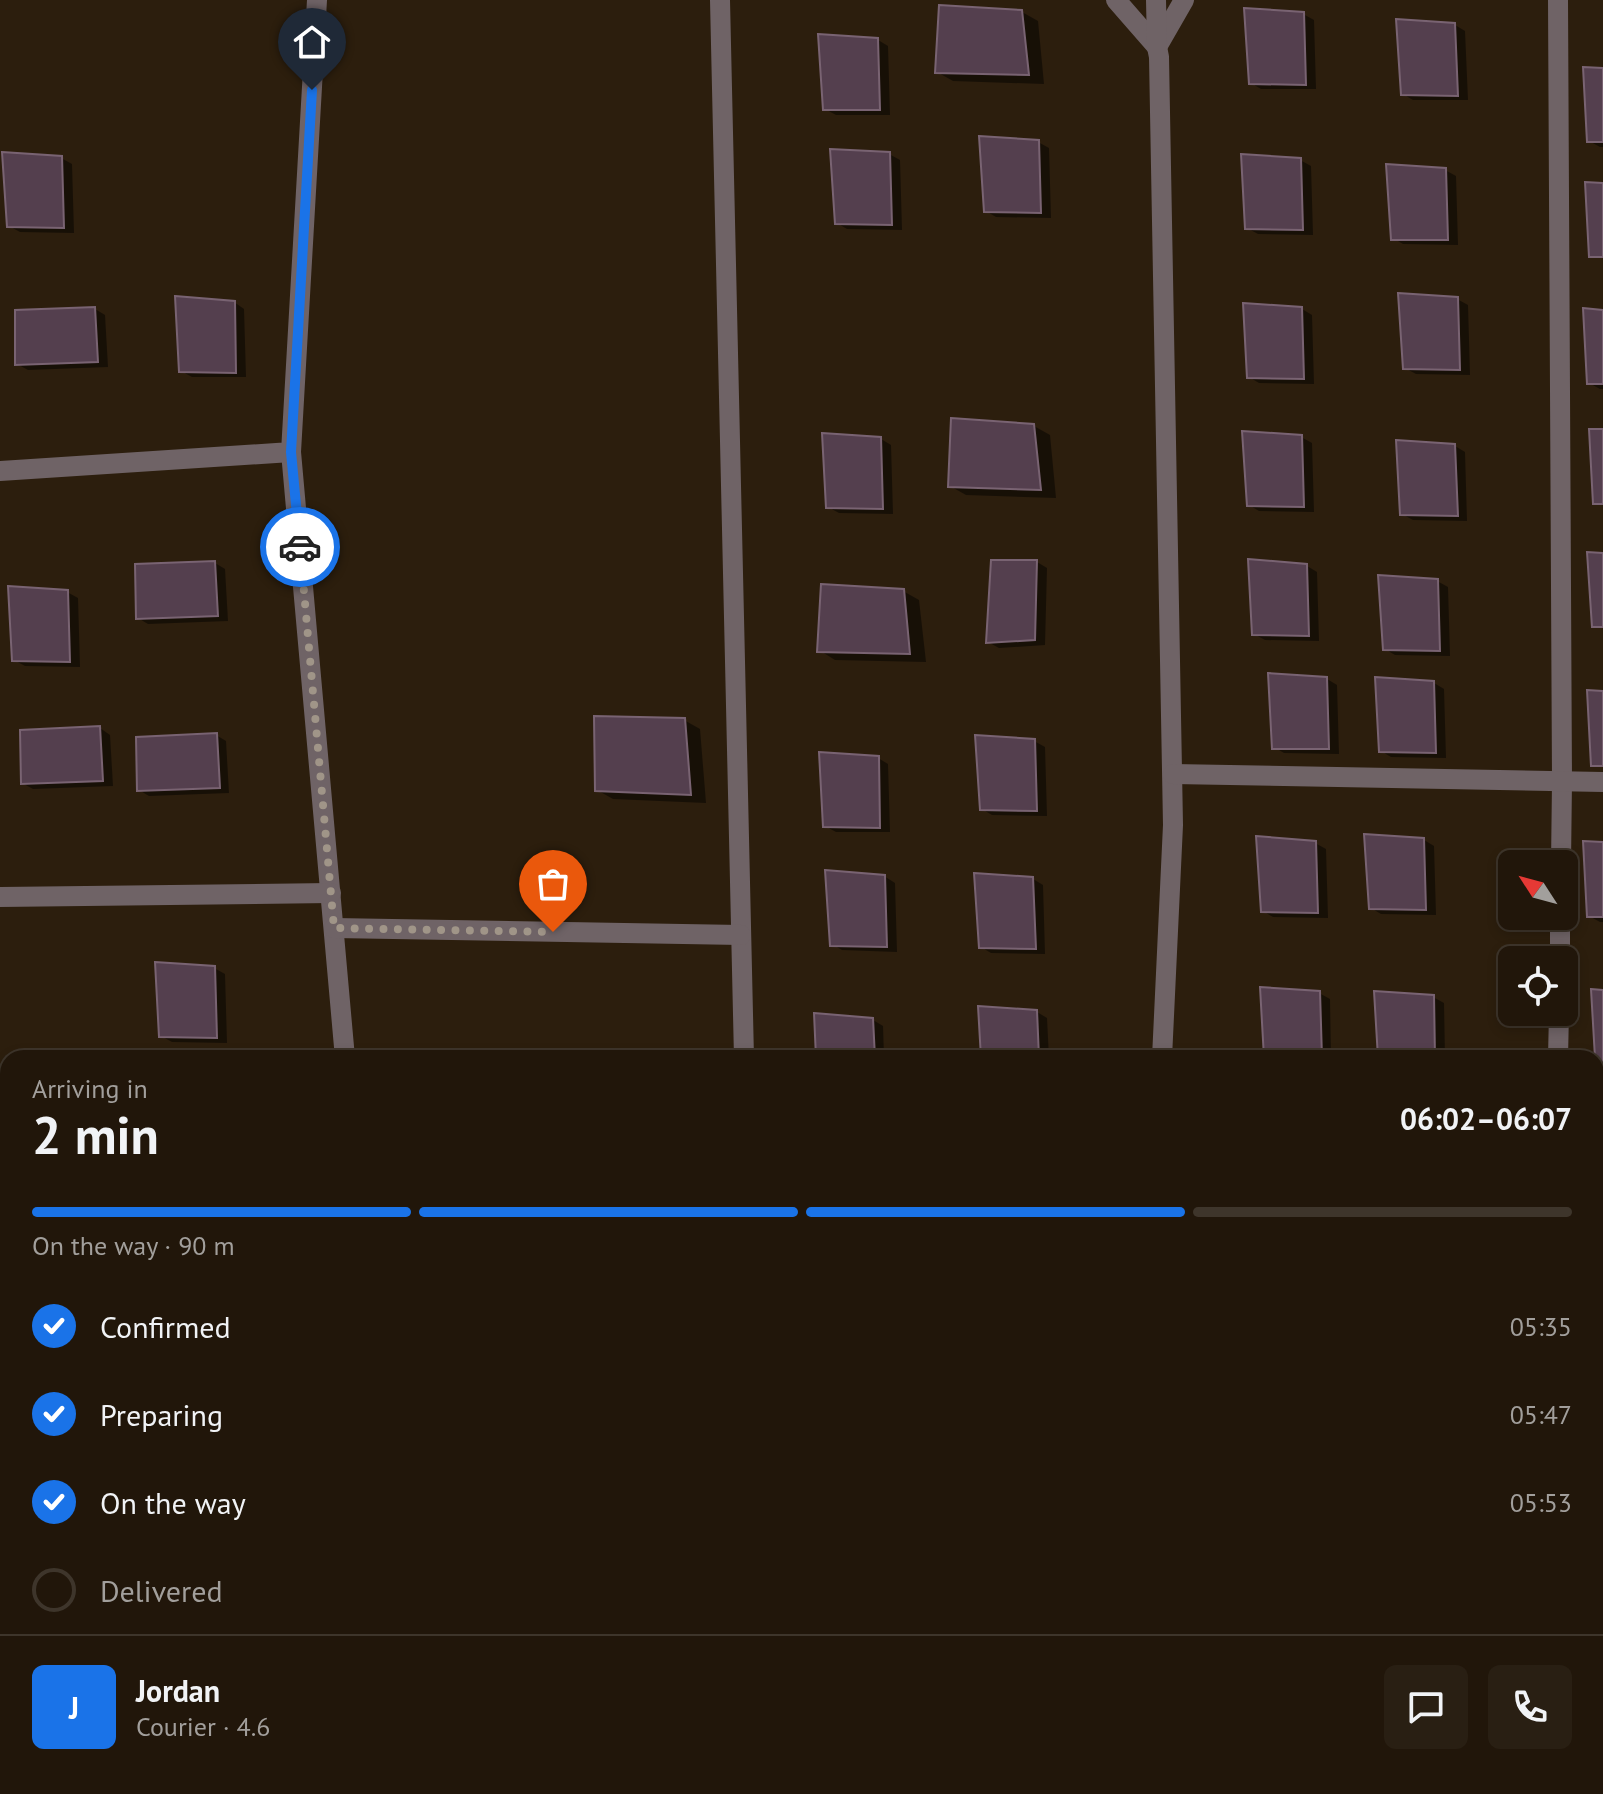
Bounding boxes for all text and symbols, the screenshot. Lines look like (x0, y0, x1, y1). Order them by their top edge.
pin (278, 8, 346, 90)
icon: home (290, 20, 334, 64)
courier (260, 507, 340, 587)
icon: car (278, 525, 322, 569)
pin (519, 850, 587, 932)
north arrow (1498, 850, 1578, 930)
map controls (1498, 850, 1578, 1026)
icon: bag (531, 862, 575, 906)
button: locate (1498, 946, 1578, 1026)
text: Arriving in (32, 1072, 148, 1105)
text: 06:02–06:07 (1400, 1099, 1572, 1138)
text: 2 min (32, 1101, 159, 1168)
text: On the way · 90 m (32, 1229, 235, 1262)
icon: check (32, 1304, 76, 1348)
text: Confirmed (100, 1307, 231, 1346)
text: 05:35 (1510, 1310, 1572, 1343)
icon: check (32, 1392, 76, 1436)
text: Preparing (100, 1395, 223, 1434)
text: 05:47 (1510, 1398, 1572, 1431)
icon: check (32, 1480, 76, 1524)
text: On the way (100, 1483, 246, 1522)
text: 05:53 (1510, 1486, 1572, 1519)
text: Delivered (100, 1571, 223, 1610)
button: chat (1384, 1665, 1468, 1749)
button: phone (1488, 1665, 1572, 1749)
text: Jordan (136, 1671, 220, 1710)
text: J (69, 1688, 79, 1727)
text: Courier · 4.6 (136, 1710, 270, 1743)

